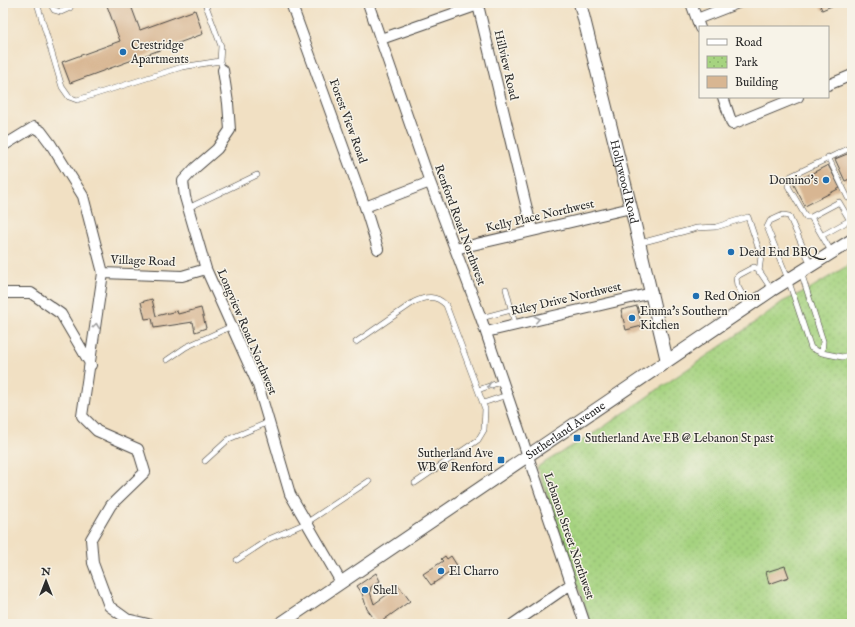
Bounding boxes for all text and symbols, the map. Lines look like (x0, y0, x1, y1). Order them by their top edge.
legend (699, 26, 829, 98)
street label: Hillview Road (491, 28, 521, 102)
text: Road (735, 35, 763, 50)
place label: Crestridge Apartments (130, 38, 189, 68)
marker: Crestridge Apartments (118, 47, 128, 57)
text: Park (735, 55, 758, 70)
text: Building (735, 75, 779, 90)
street label: Forest View Road (326, 77, 370, 166)
street label: Hollywood Road (607, 138, 642, 226)
street label: Renford Road Northwest (431, 162, 489, 288)
place label: Domino's (769, 173, 818, 188)
marker: Domino's (821, 175, 831, 185)
street label: Kelly Place Northwest (484, 196, 596, 236)
place label: Dead End BBQ (739, 245, 827, 260)
marker: Dead End BBQ (726, 247, 736, 257)
street label: Village Road (109, 252, 176, 270)
street label: Longview Road Northwest (214, 267, 280, 397)
street label: Riley Drive Northwest (509, 279, 623, 319)
place label: Red Onion (704, 289, 761, 304)
marker: Red Onion (691, 291, 701, 301)
place label: Emma's Southern Kitchen (640, 304, 728, 333)
marker: Emma's Southern Kitchen (627, 313, 637, 323)
one-way arrow (534, 315, 541, 323)
one-way arrow (91, 323, 100, 329)
one-way arrow (487, 381, 494, 389)
street label: Sutherland Avenue (523, 398, 609, 463)
place label: Sutherland Ave EB @ Lebanon St past (585, 431, 774, 447)
marker: Sutherland Ave EB @ Lebanon St past (572, 433, 582, 443)
place label: Sutherland Ave WB @ Renford (417, 446, 494, 475)
marker: Sutherland Ave WB @ Renford (496, 455, 506, 465)
street label: Lebanon Street Northwest (540, 471, 598, 601)
north arrow (26, 561, 66, 601)
place label: El Charro (449, 564, 499, 579)
text: N (40, 565, 51, 579)
marker: El Charro (436, 566, 446, 576)
place label: Shell (373, 583, 398, 598)
marker: Shell (360, 585, 370, 595)

